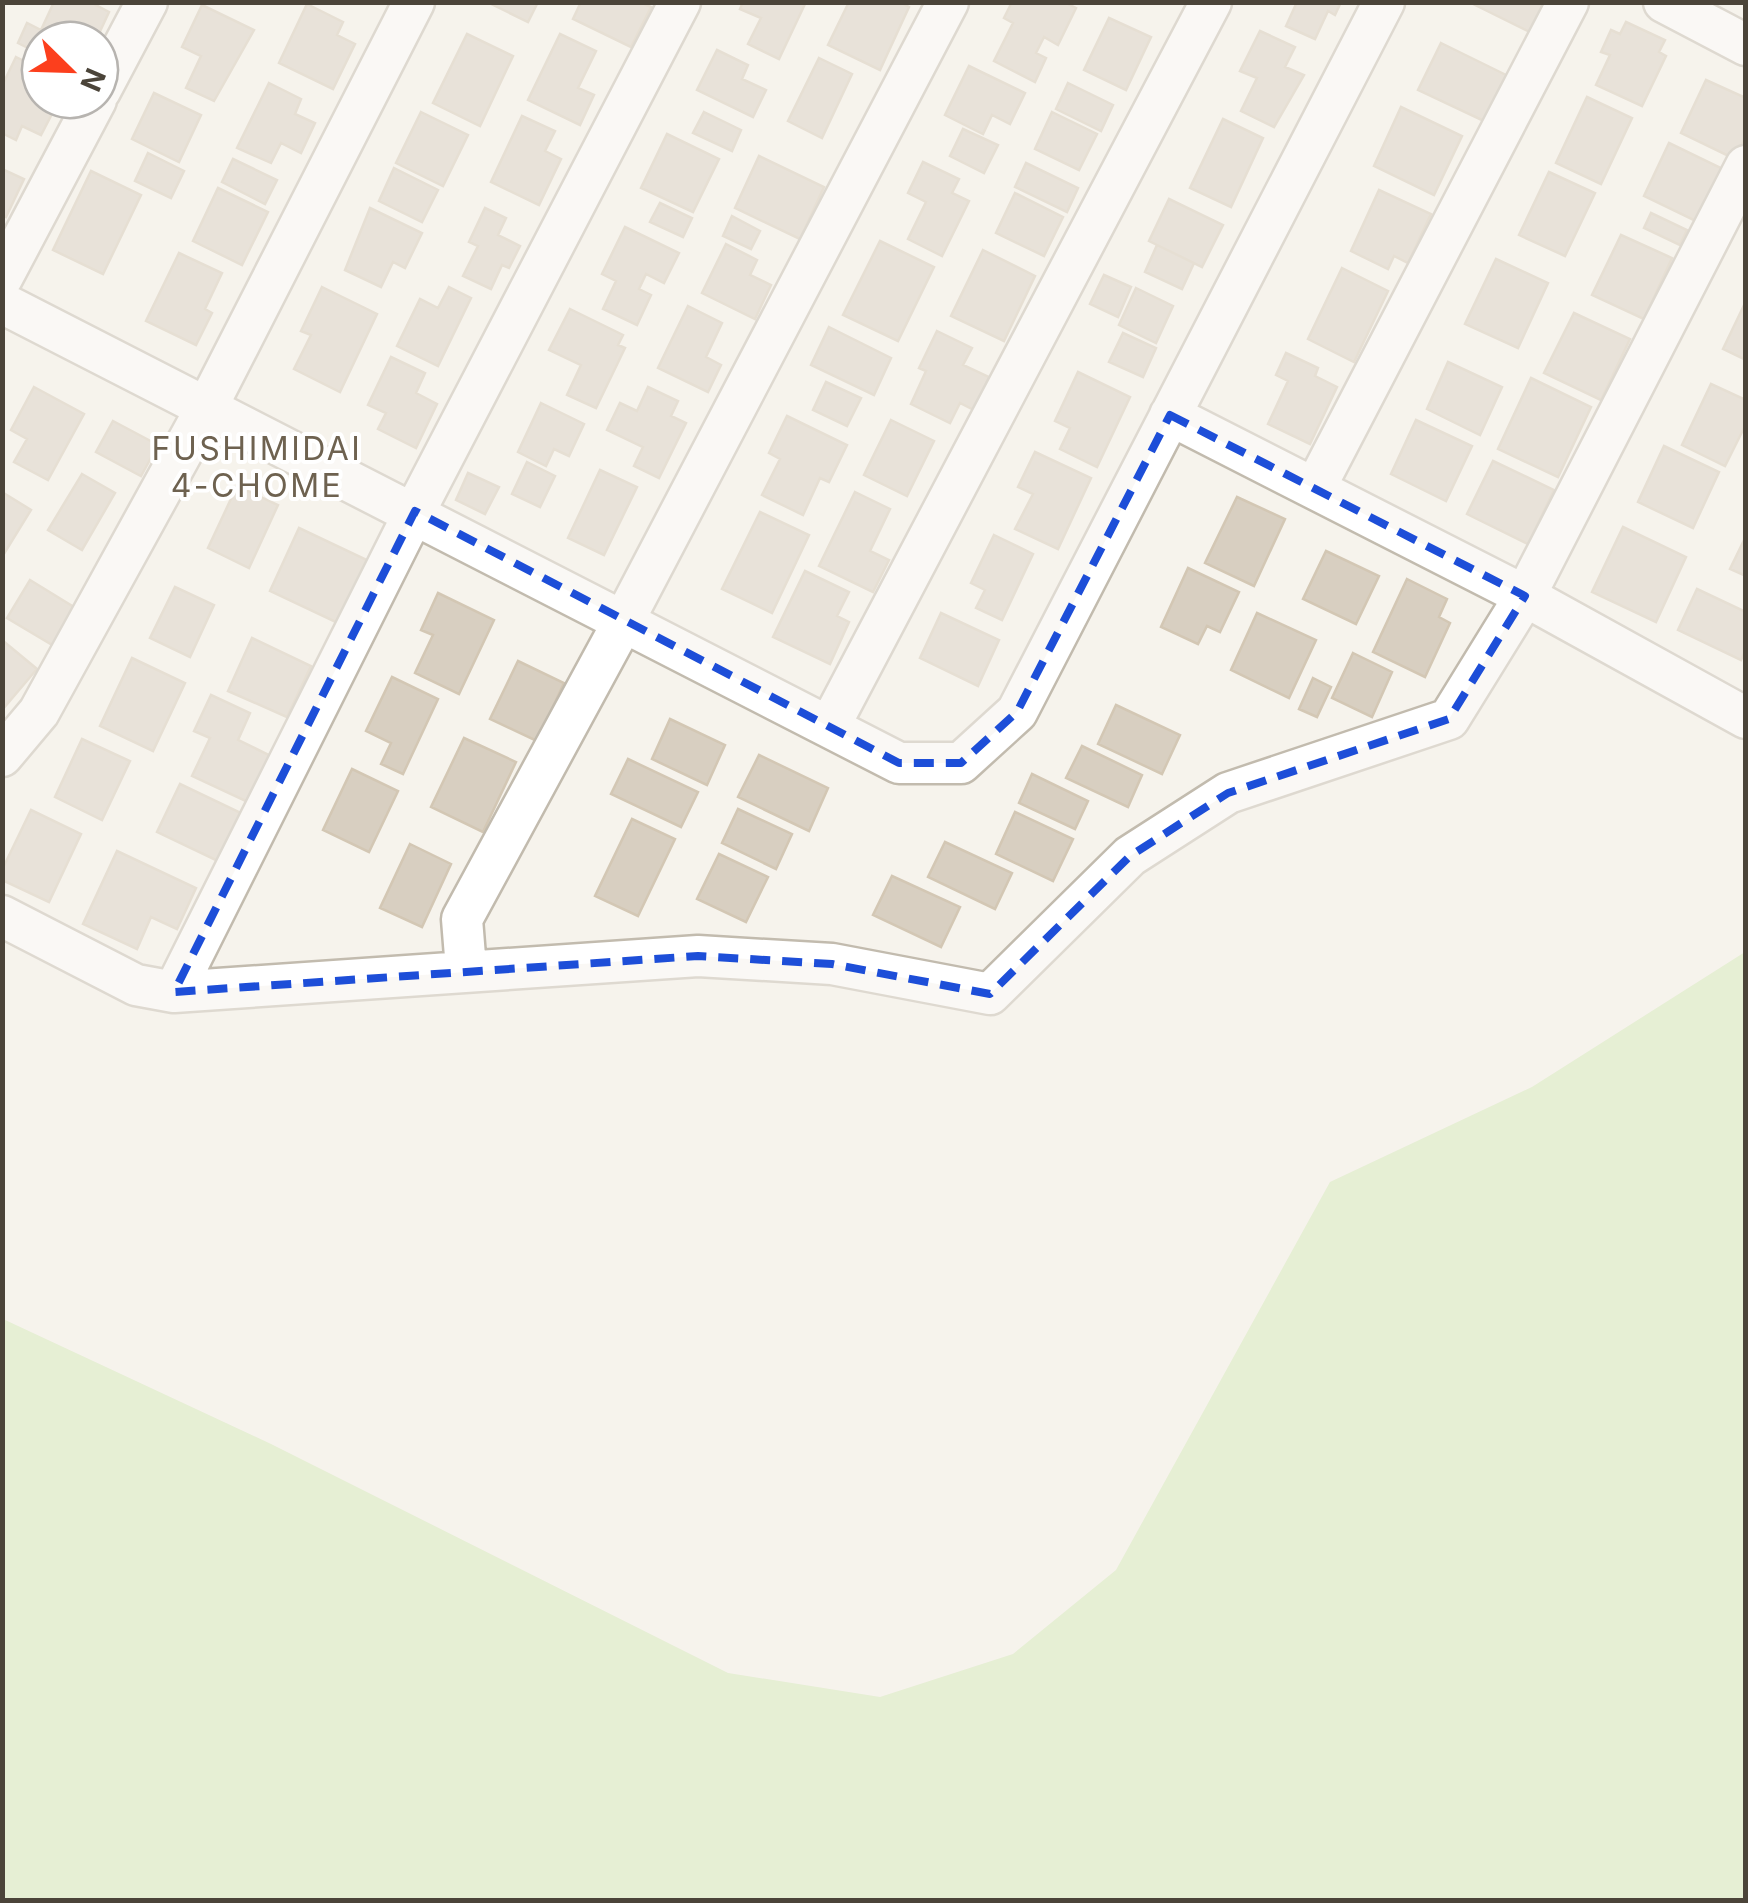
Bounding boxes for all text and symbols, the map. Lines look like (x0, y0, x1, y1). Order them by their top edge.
north arrow (20, 20, 120, 120)
text: N (73, 63, 113, 96)
district label: FUSHIMIDAI 4-CHOME (152, 429, 362, 505)

